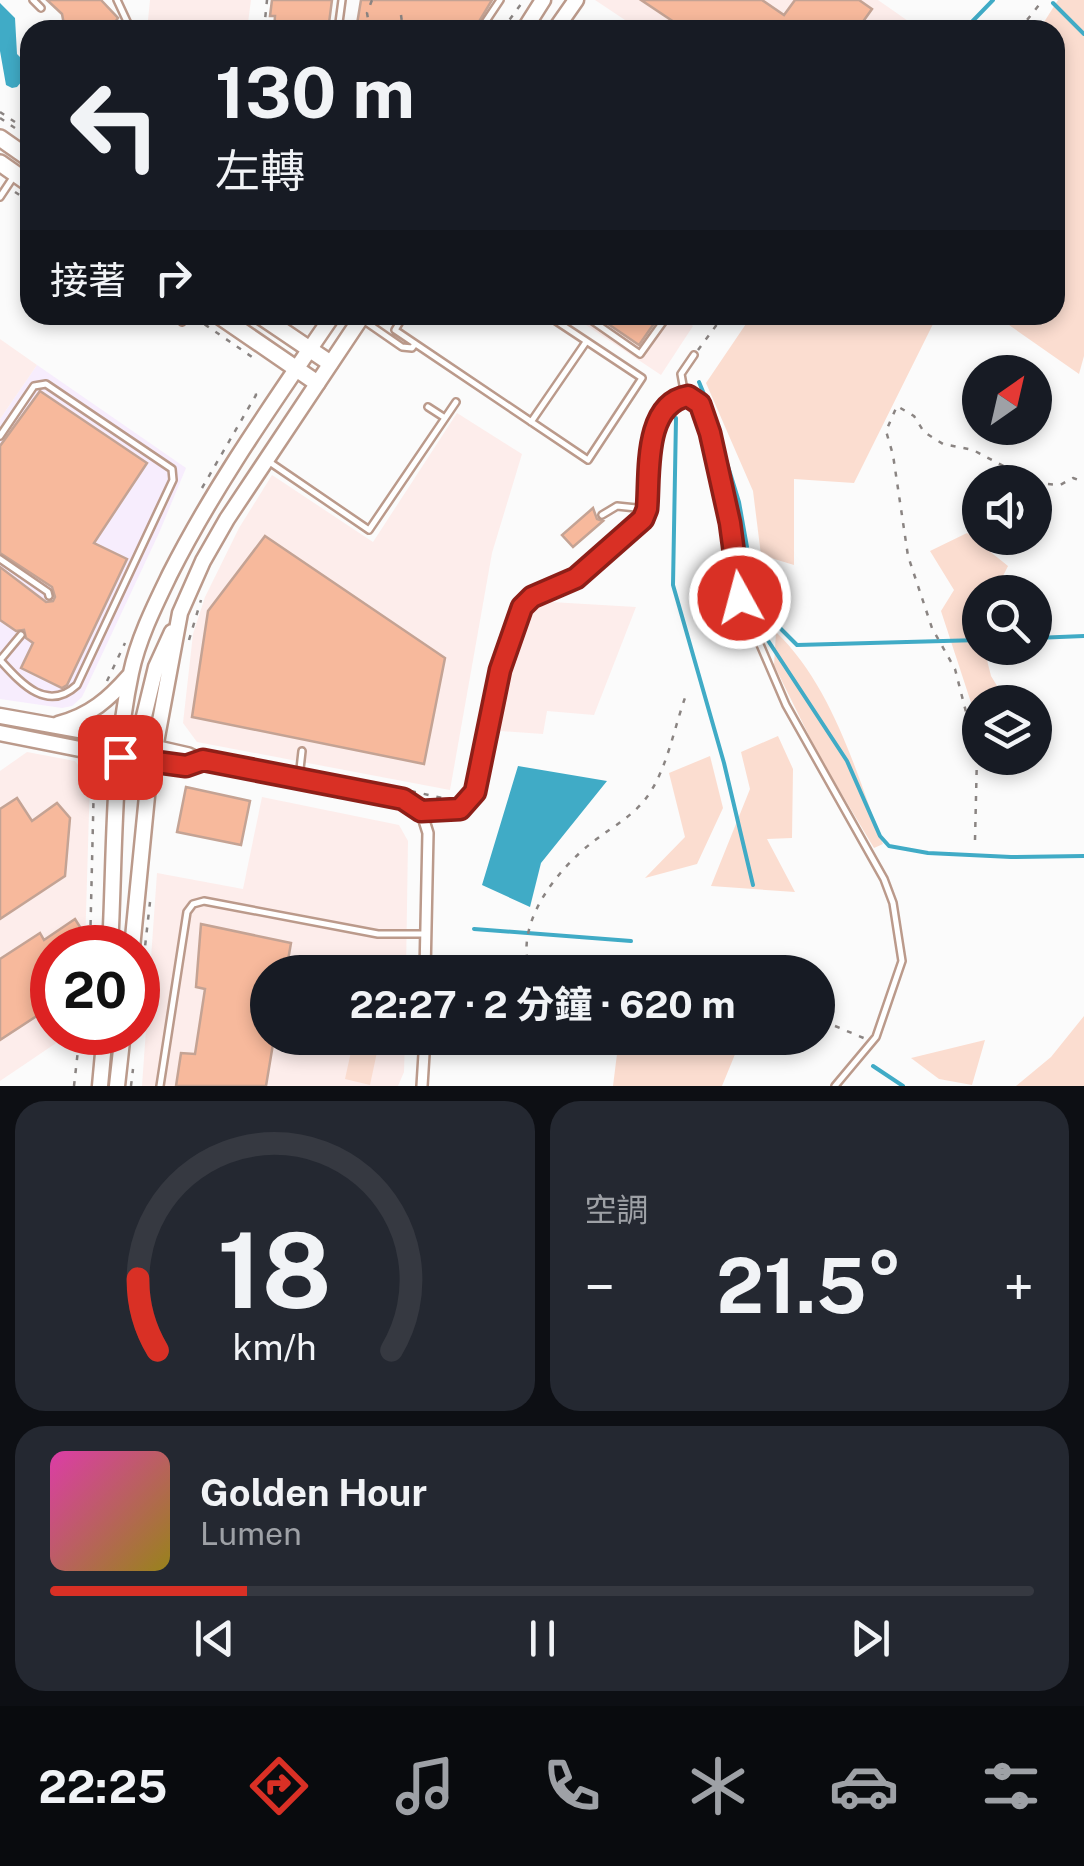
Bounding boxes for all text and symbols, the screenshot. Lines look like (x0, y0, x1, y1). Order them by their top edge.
text: 130 m (215, 51, 415, 134)
icon: left (50, 60, 180, 190)
text: 左轉 (215, 144, 305, 197)
icon: right (146, 250, 201, 305)
text: 接著 (50, 258, 126, 303)
north arrow (962, 355, 1052, 445)
map controls (962, 355, 1052, 775)
button: sound (962, 465, 1052, 555)
position arrow (688, 546, 792, 650)
button: search (962, 575, 1052, 665)
button: layers (962, 685, 1052, 775)
pin (78, 715, 163, 800)
icon: arrive (93, 730, 148, 785)
speed limit sign: 20 (30, 925, 160, 1055)
text: 22:27 · 2 分鐘 · 620 m (350, 982, 735, 1027)
text: 空調 (585, 1191, 649, 1228)
text: 18 (218, 1209, 332, 1331)
text: 21.5° (716, 1242, 902, 1330)
text: − (585, 1255, 615, 1319)
text: + (1004, 1255, 1034, 1319)
text: km/h (233, 1326, 317, 1368)
text: Golden Hour (200, 1470, 427, 1515)
text: Lumen (200, 1515, 302, 1552)
icon: previous (187, 1611, 242, 1666)
icon: pause (515, 1611, 570, 1666)
icon: next (843, 1611, 898, 1666)
icon: directions (244, 1751, 314, 1821)
icon: music (390, 1751, 460, 1821)
icon: phone (537, 1751, 607, 1821)
icon: climate (683, 1751, 753, 1821)
icon: car (829, 1751, 899, 1821)
icon: filters (976, 1751, 1046, 1821)
text: 22:25 (38, 1760, 167, 1813)

